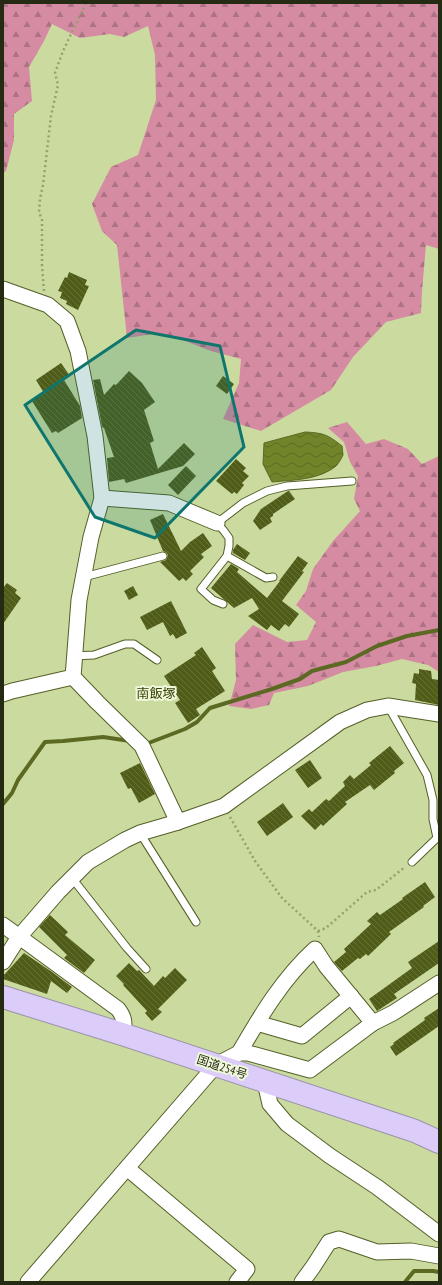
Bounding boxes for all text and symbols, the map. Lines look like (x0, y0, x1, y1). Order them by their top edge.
district label: 南飯塚 (136, 685, 176, 702)
street label: 国道254号 (195, 1051, 249, 1082)

